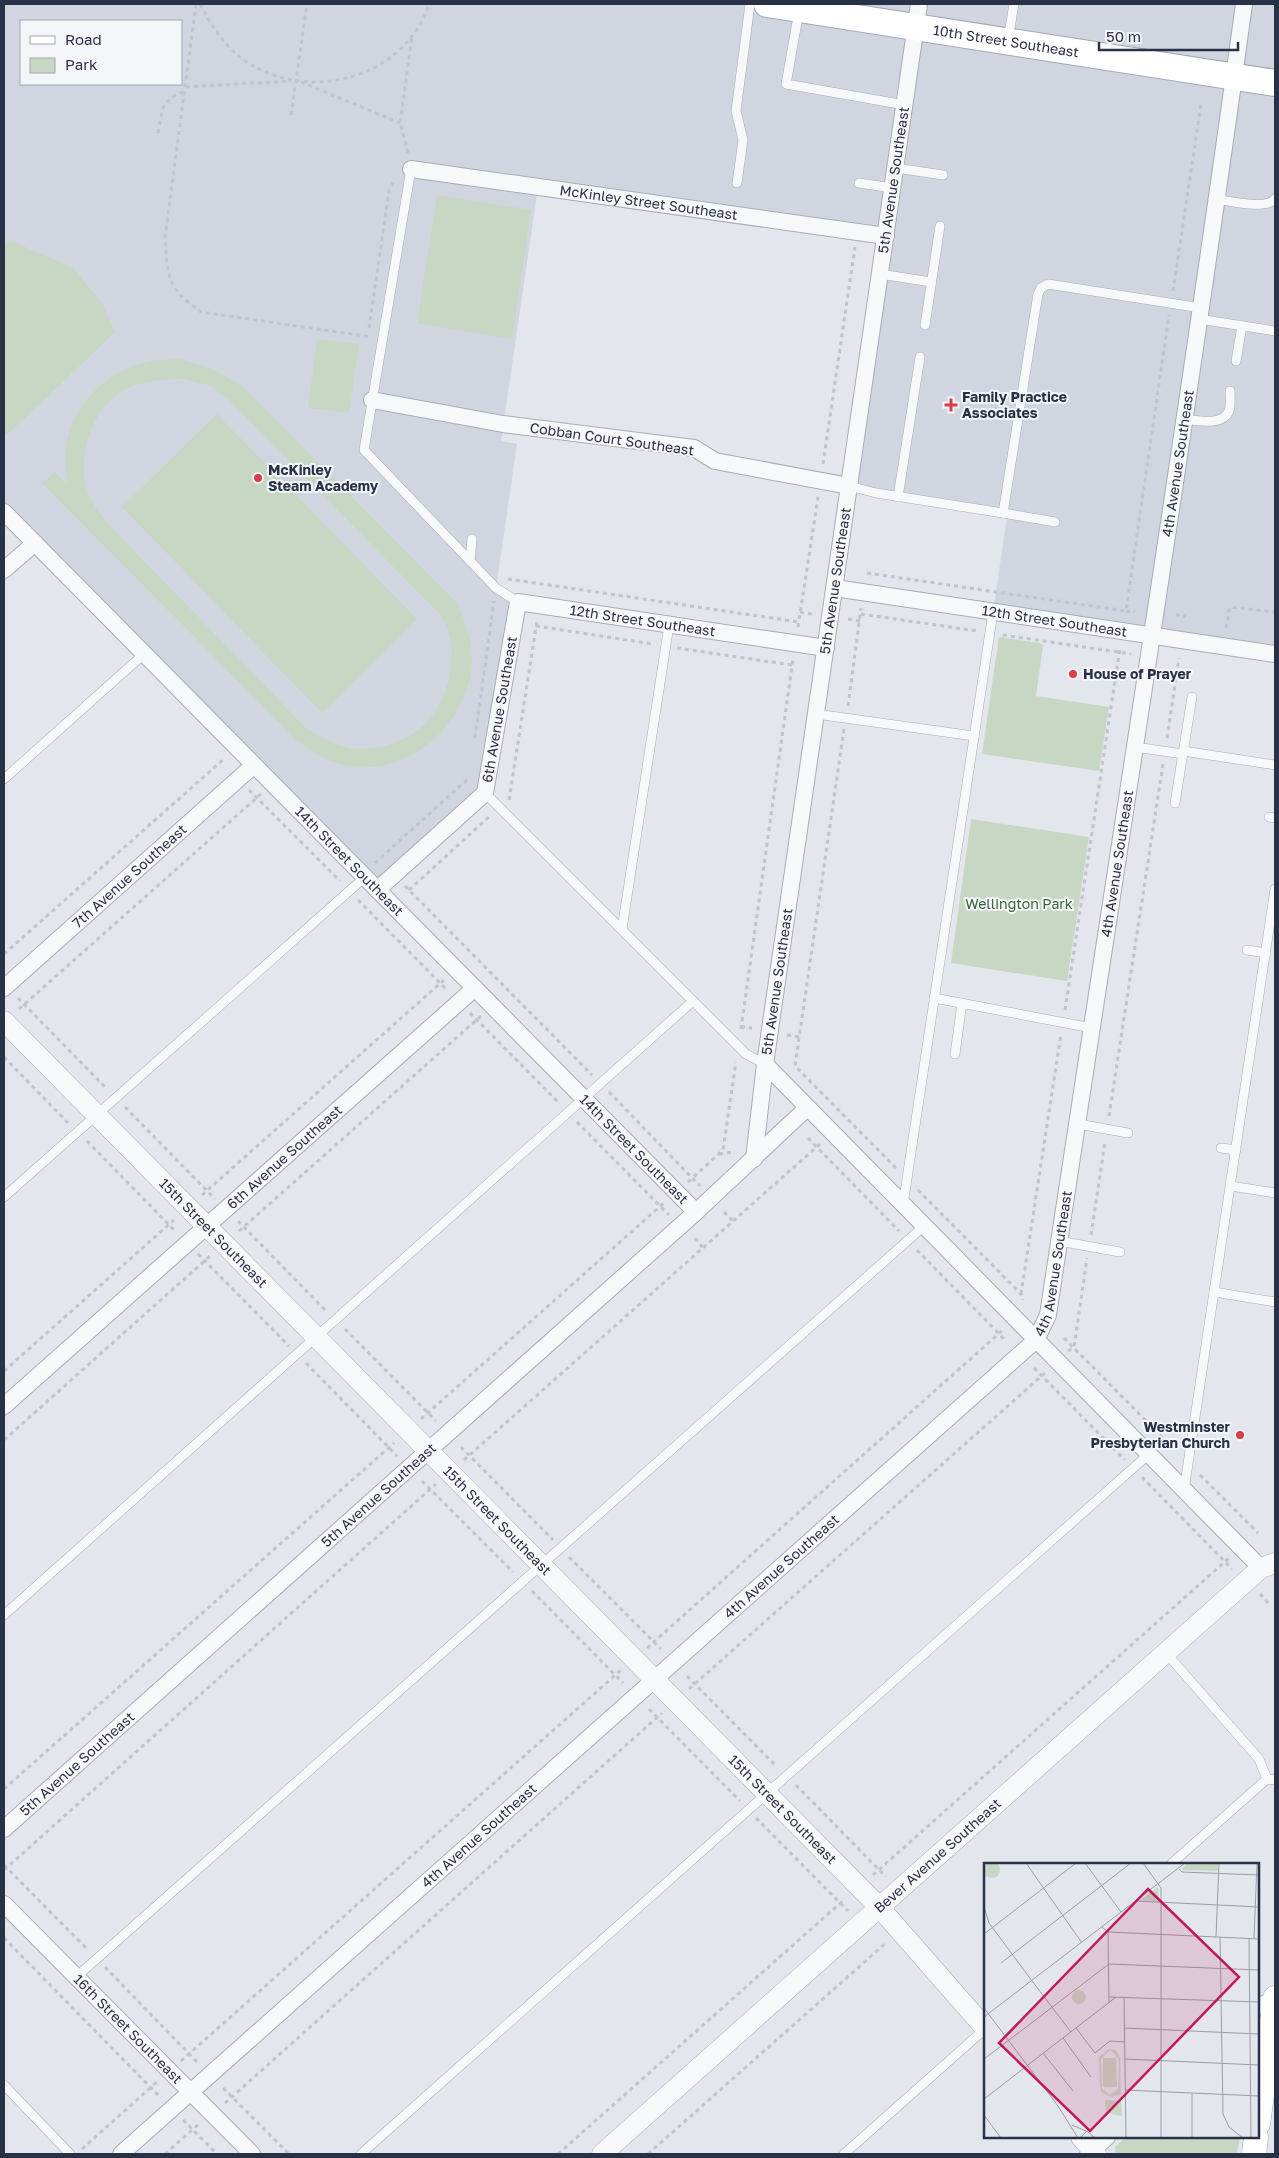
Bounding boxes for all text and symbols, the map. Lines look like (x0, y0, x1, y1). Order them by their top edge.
legend (20, 20, 182, 85)
scale bar (1099, 20, 1238, 52)
street label: 10th Street Southeast (932, 21, 1080, 60)
text: 50 m (1106, 27, 1141, 45)
text: Road (65, 30, 102, 48)
text: Park (65, 55, 98, 73)
street label: 5th Avenue Southeast (874, 105, 912, 254)
street label: McKinley Street Southeast (559, 181, 739, 223)
place label: Family Practice Associates (962, 388, 1067, 421)
street label: 4th Avenue Southeast (1158, 389, 1197, 538)
marker: Family Practice Associates (944, 398, 958, 412)
street label: Cobban Court Southeast (529, 419, 695, 458)
place label: McKinley Steam Academy (268, 461, 379, 494)
marker: McKinley Steam Academy (252, 472, 264, 484)
street label: 5th Avenue Southeast (816, 506, 854, 655)
street label: 12th Street Southeast (569, 601, 717, 639)
street label: 12th Street Southeast (981, 601, 1128, 640)
street label: 6th Avenue Southeast (478, 635, 520, 784)
place label: House of Prayer (1083, 665, 1192, 682)
marker: House of Prayer (1067, 668, 1079, 680)
street label: 4th Avenue Southeast (1097, 789, 1136, 938)
street label: 14th Street Southeast (292, 802, 407, 919)
street label: 7th Avenue Southeast (68, 820, 190, 931)
park label: Wellington Park (965, 895, 1073, 912)
street label: 5th Avenue Southeast (757, 907, 796, 1056)
street label: 14th Street Southeast (576, 1091, 692, 1207)
street label: 6th Avenue Southeast (223, 1101, 345, 1212)
street label: 15th Street Southeast (156, 1174, 271, 1291)
street label: 4th Avenue Southeast (1030, 1189, 1075, 1339)
place label: Westminster Presbyterian Church (1091, 1418, 1231, 1451)
marker: Westminster Presbyterian Church (1234, 1429, 1246, 1441)
street label: 5th Avenue Southeast (317, 1439, 439, 1550)
street label: 15th Street Southeast (440, 1462, 555, 1578)
street label: 4th Avenue Southeast (720, 1510, 842, 1622)
street label: 5th Avenue Southeast (16, 1708, 138, 1819)
street label: 15th Street Southeast (725, 1751, 841, 1867)
street label: 4th Avenue Southeast (417, 1780, 540, 1891)
street label: Bever Avenue Southeast (870, 1794, 1004, 1916)
inset map (984, 1863, 1259, 2138)
street label: 16th Street Southeast (70, 1970, 186, 2087)

